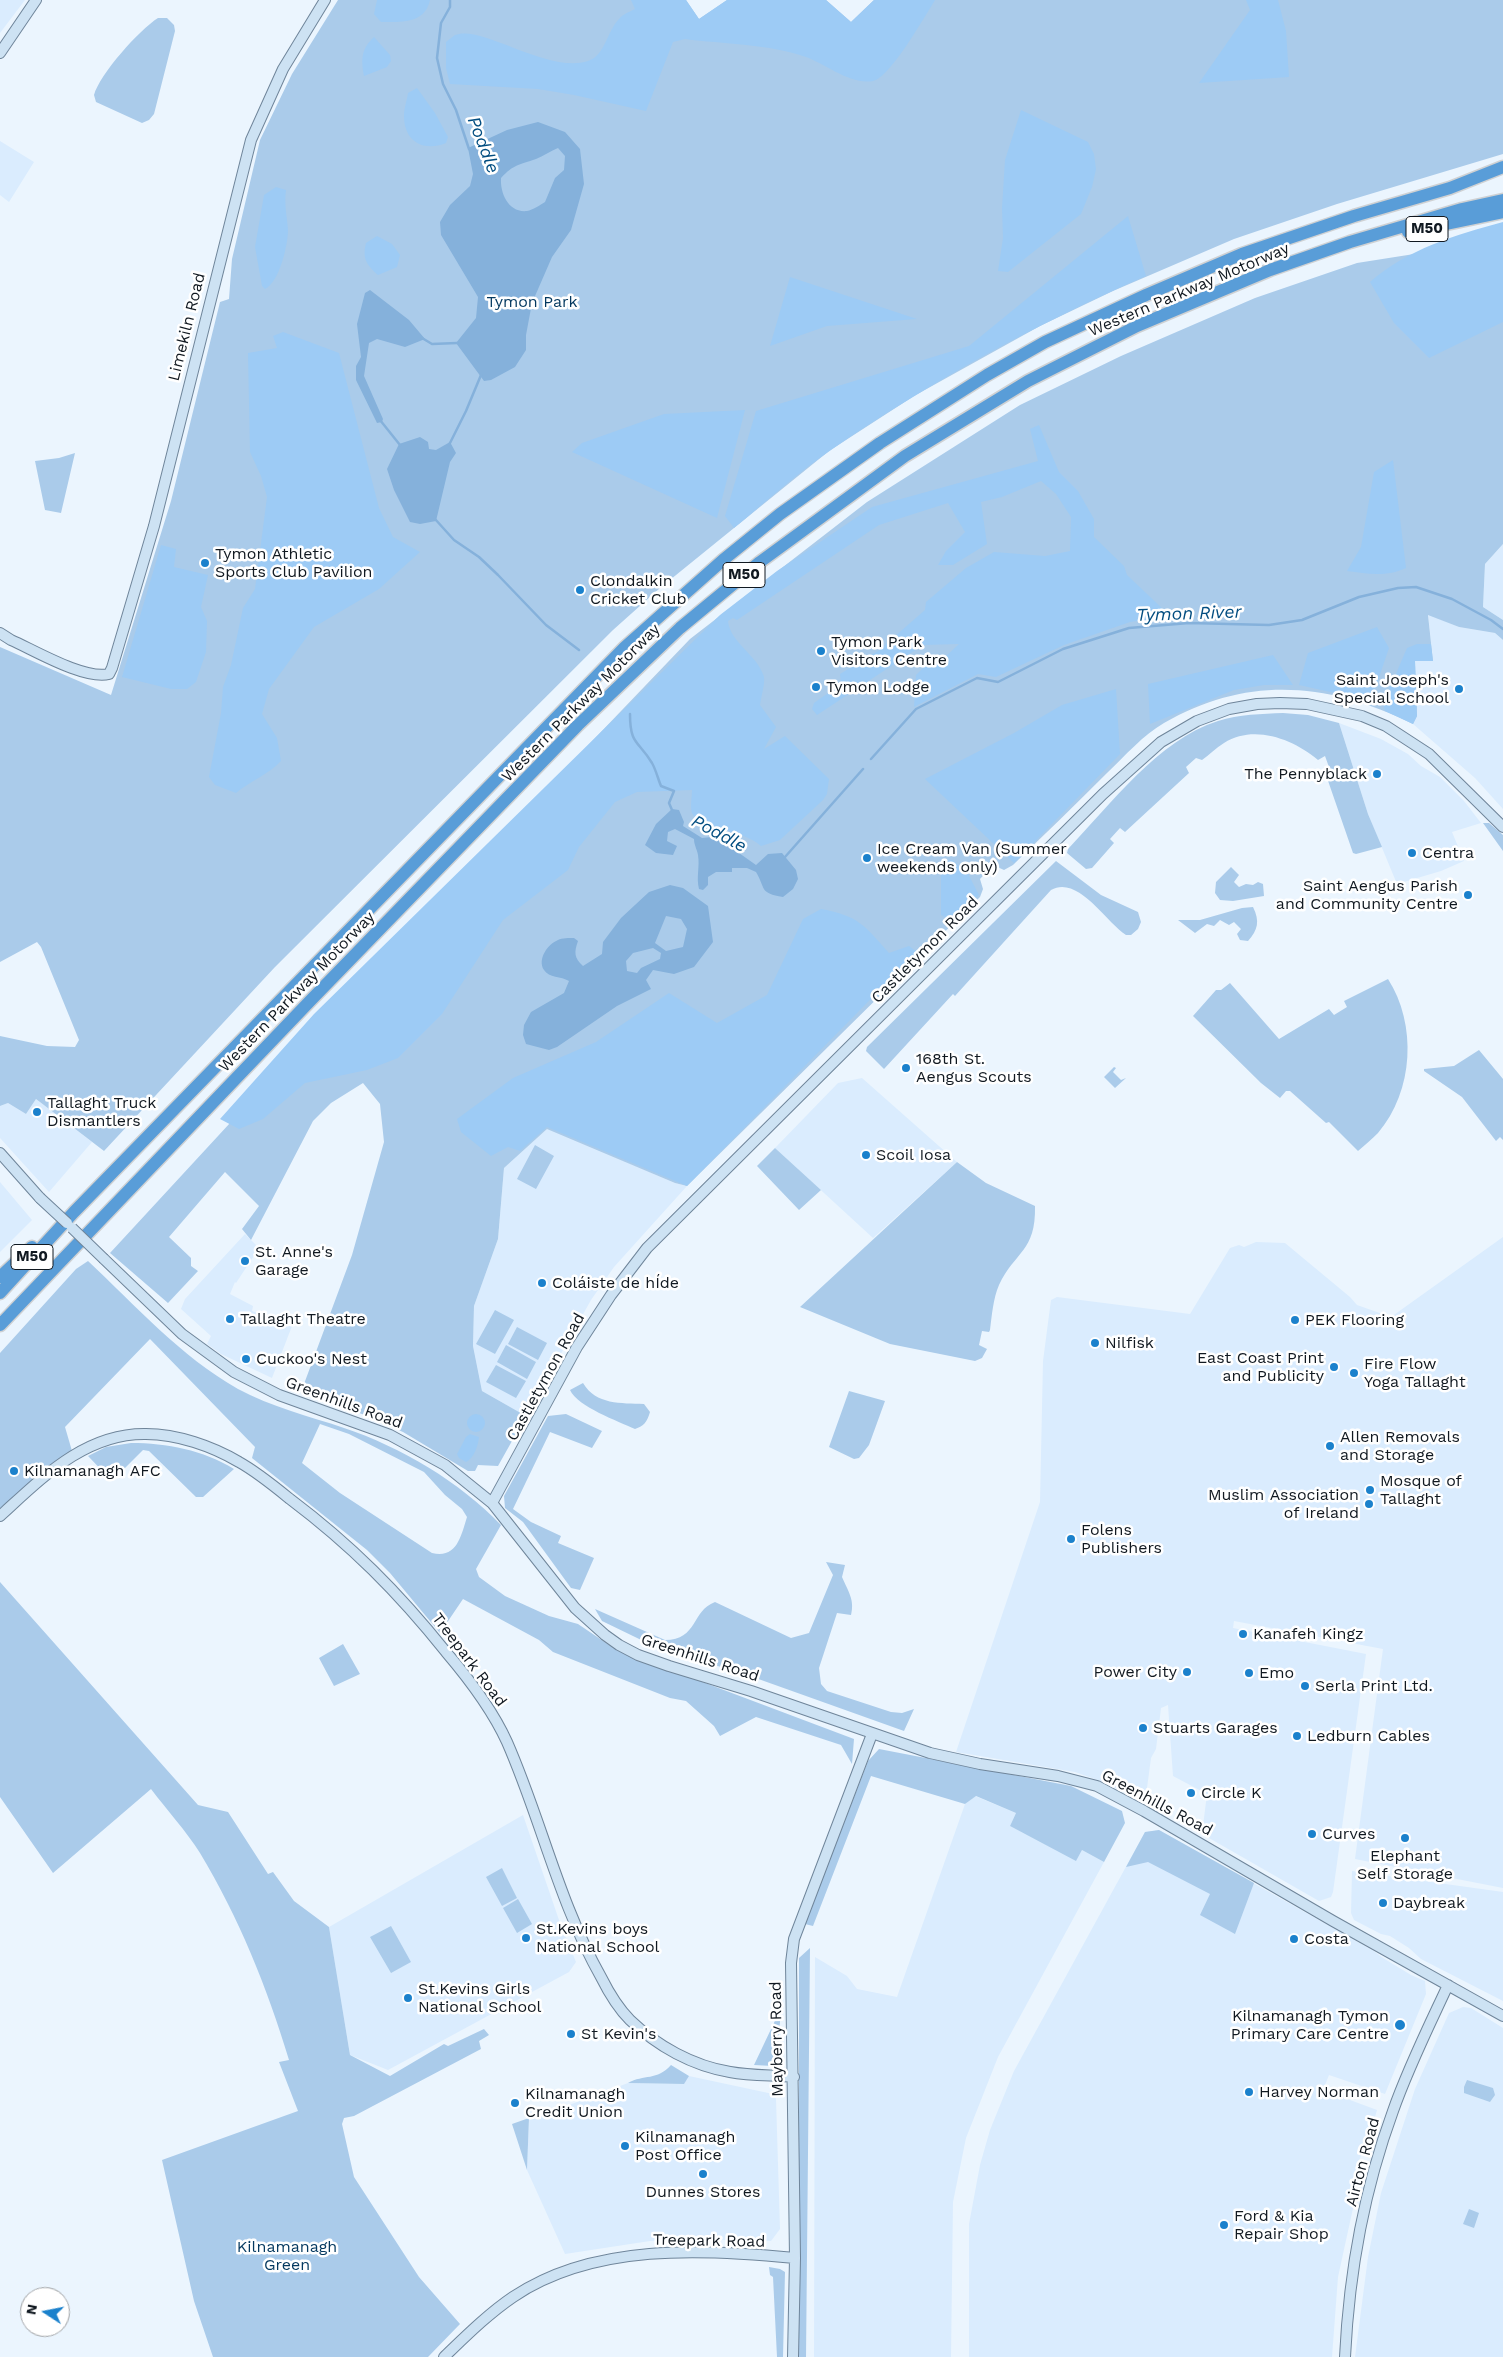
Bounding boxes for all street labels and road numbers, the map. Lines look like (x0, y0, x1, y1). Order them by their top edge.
road number: M50 (1406, 216, 1448, 242)
street label: Western Parkway Motorway (1086, 239, 1292, 341)
street label: Limekiln Road (164, 271, 210, 383)
road number: M50 (723, 562, 765, 588)
street label: Western Parkway Motorway (498, 620, 664, 786)
street label: Castletymon Road (868, 893, 982, 1007)
street label: Western Parkway Motorway (215, 908, 379, 1076)
road number: M50 (11, 1244, 53, 1270)
street label: Castletymon Road (503, 1310, 589, 1444)
street label: Greenhills Road (283, 1373, 405, 1433)
street label: Treepark Road (427, 1609, 511, 1711)
street label: Greenhills Road (638, 1630, 762, 1686)
street label: Greenhills Road (1098, 1766, 1216, 1840)
street label: Mayberry Road (766, 1981, 788, 2097)
street label: Airton Road (1342, 2115, 1384, 2209)
street label: Treepark Road (653, 2230, 765, 2252)

